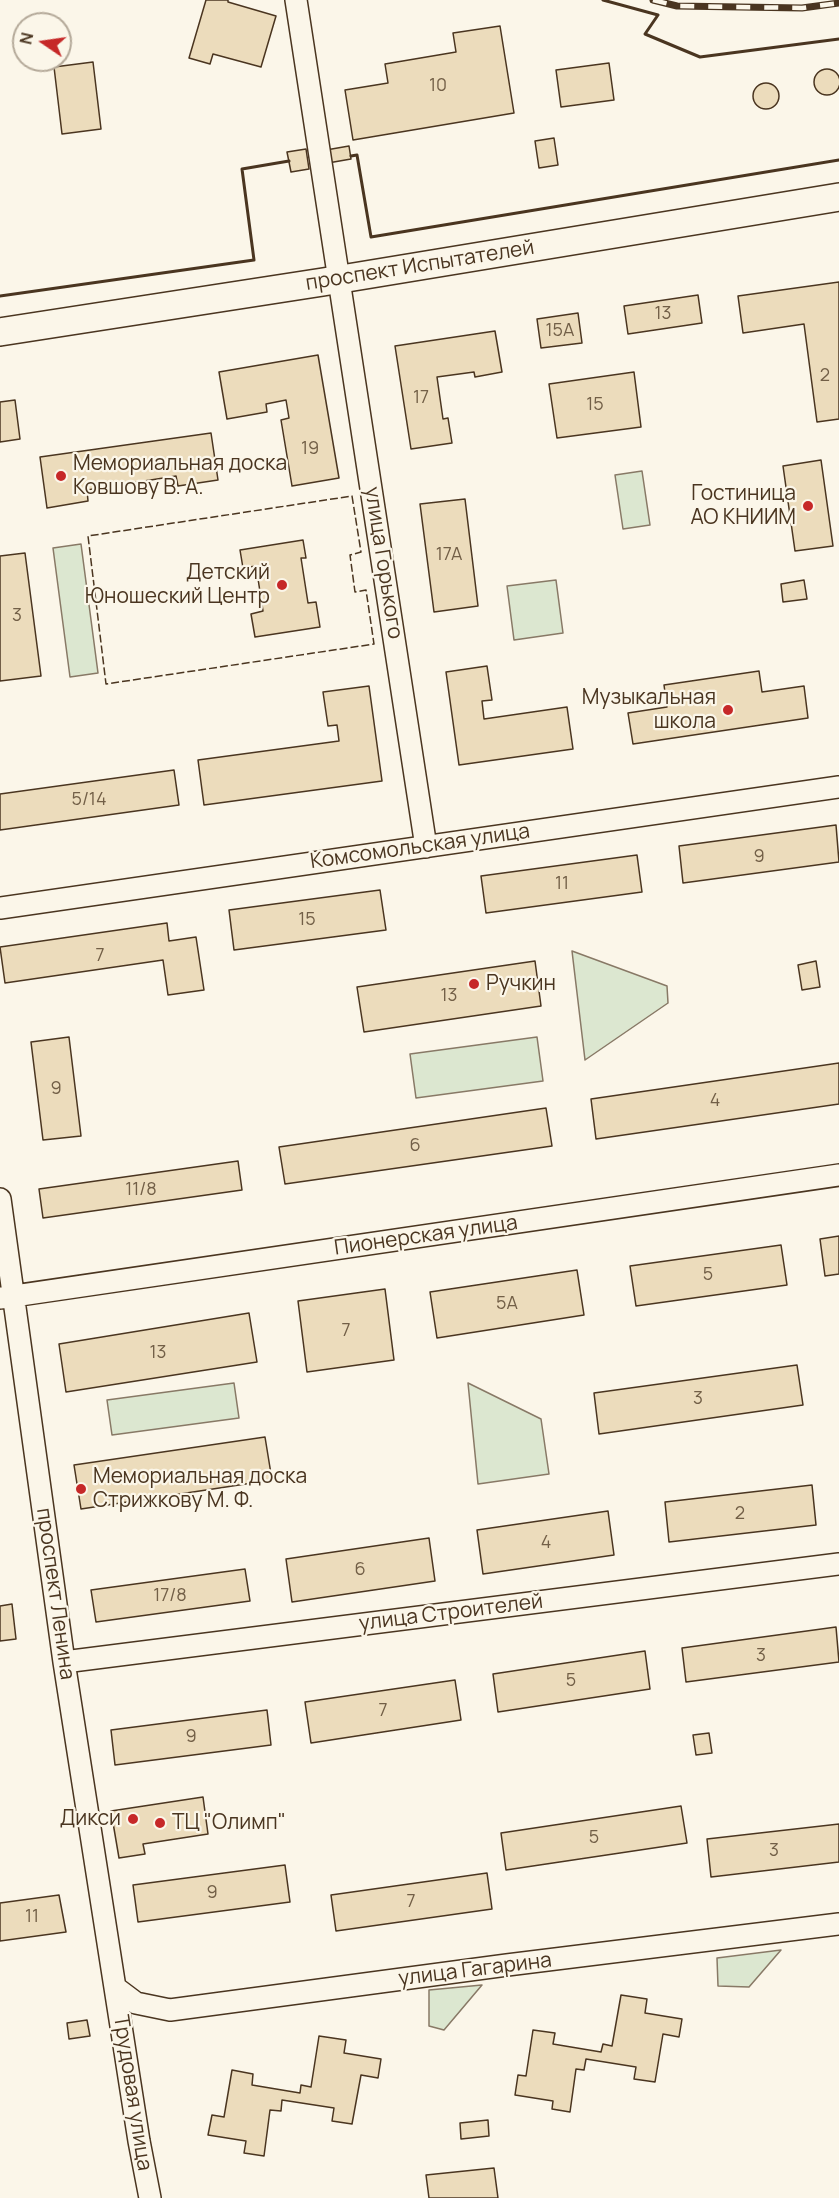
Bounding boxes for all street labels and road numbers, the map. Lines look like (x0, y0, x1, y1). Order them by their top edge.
street label: проспект Испытателей (304, 235, 536, 297)
street label: улица Горького (359, 485, 407, 641)
street label: Комсомольская улица (309, 819, 531, 875)
street label: Пионерская улица (333, 1211, 519, 1261)
street label: проспект Ленина (30, 1506, 80, 1682)
street label: улица Строителей (358, 1589, 544, 1637)
street label: улица Гагарина (397, 1948, 553, 1992)
street label: Трудовая улица (107, 2013, 157, 2173)

